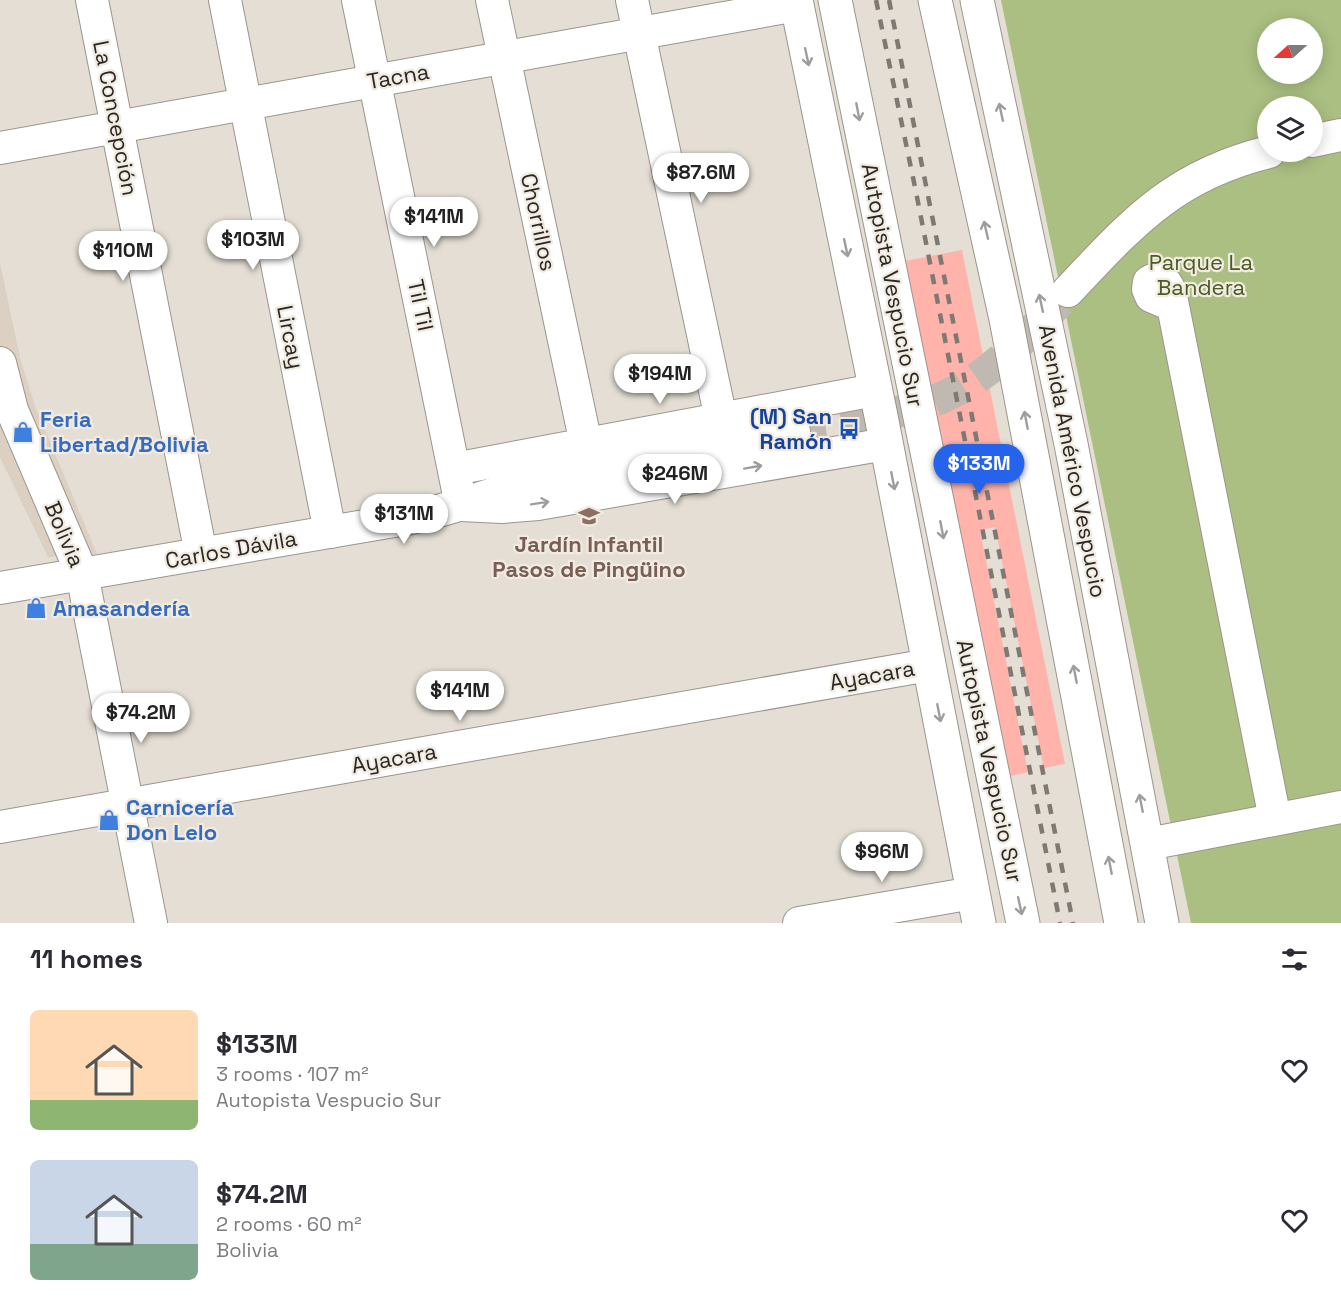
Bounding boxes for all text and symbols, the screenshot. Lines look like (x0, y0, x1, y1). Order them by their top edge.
north arrow (1257, 18, 1323, 84)
map controls (1257, 18, 1323, 162)
street label: La Concepción (87, 38, 145, 198)
one-way arrow (802, 47, 813, 67)
street label: Tacna (365, 57, 432, 95)
button: layers (1257, 96, 1323, 162)
one-way arrow (853, 102, 864, 121)
one-way arrow (995, 103, 1006, 123)
pin: $87.6M (652, 153, 750, 204)
text: $87.6M (666, 159, 736, 185)
street label: Autopista Vespucio Sur (856, 161, 930, 409)
street label: Chorrillos (515, 171, 563, 273)
pin: $141M (392, 197, 476, 248)
text: $141M (404, 203, 464, 229)
pin: $103M (211, 220, 295, 271)
one-way arrow (980, 220, 992, 239)
text: $103M (221, 226, 285, 252)
pin: $110M (81, 231, 165, 282)
text: $110M (93, 237, 153, 263)
one-way arrow (841, 238, 852, 258)
park label: Parque La Bandera (1149, 248, 1254, 301)
street label: Til Til (402, 277, 440, 333)
one-way arrow (1035, 294, 1046, 314)
street label: Lircay (271, 303, 311, 371)
street label: Avenida Américo Vespucio (1033, 322, 1113, 600)
pin: $194M (618, 354, 702, 405)
text: $194M (628, 360, 692, 386)
place label: (M) San Ramón (750, 402, 832, 455)
place label: Feria Libertad/Bolivia (40, 405, 209, 458)
one-way arrow (1020, 411, 1031, 431)
bus stop icon: (M) San Ramón (837, 417, 861, 441)
shop icon: Feria Libertad/Bolivia (11, 420, 35, 444)
pin: $133M (937, 444, 1021, 495)
text: $133M (947, 450, 1011, 476)
pin: $246M (633, 454, 717, 505)
text: $246M (642, 460, 708, 486)
one-way arrow (743, 461, 763, 472)
one-way arrow (888, 470, 899, 490)
pin: $131M (362, 494, 446, 545)
street label: Bolivia (39, 497, 91, 571)
one-way arrow (530, 497, 550, 508)
text: $131M (374, 500, 434, 526)
school or university icon: Jardín Infantil Pasos de Pingüino (577, 504, 601, 528)
one-way arrow (937, 519, 948, 539)
street label: Carlos Dávila (163, 524, 299, 574)
place label: Jardín Infantil Pasos de Pingüino (492, 530, 686, 583)
place label: Amasandería (53, 594, 190, 622)
shop icon: Amasandería (24, 596, 48, 620)
street label: Autopista Vespucio Sur (951, 637, 1029, 885)
street label: Ayacara (827, 654, 917, 696)
one-way arrow (1069, 664, 1080, 684)
pin: $141M (418, 671, 502, 722)
text: $141M (430, 677, 490, 703)
pin: $74.2M (92, 693, 190, 744)
text: $74.2M (106, 699, 176, 725)
one-way arrow (934, 703, 945, 723)
street label: Ayacara (349, 737, 439, 779)
place label: Carnicería Don Lelo (126, 793, 234, 846)
one-way arrow (1135, 794, 1146, 814)
shop icon: Carnicería Don Lelo (97, 808, 121, 832)
pin: $96M (846, 832, 918, 883)
text: $96M (855, 838, 909, 864)
one-way arrow (1104, 856, 1115, 876)
one-way arrow (1015, 896, 1026, 915)
text: 11 homes (30, 942, 143, 976)
icon: filters (1278, 943, 1311, 976)
text: $133M (216, 1027, 298, 1061)
icon: home (78, 1034, 150, 1106)
icon: heart (1278, 1054, 1311, 1087)
text: 3 rooms · 107 m² (216, 1061, 369, 1087)
text: Autopista Vespucio Sur (216, 1087, 441, 1113)
text: $74.2M (216, 1177, 308, 1211)
icon: home (78, 1184, 150, 1256)
icon: heart (1278, 1204, 1311, 1237)
text: 2 rooms · 60 m² (216, 1211, 362, 1237)
text: Bolivia (216, 1237, 279, 1263)

